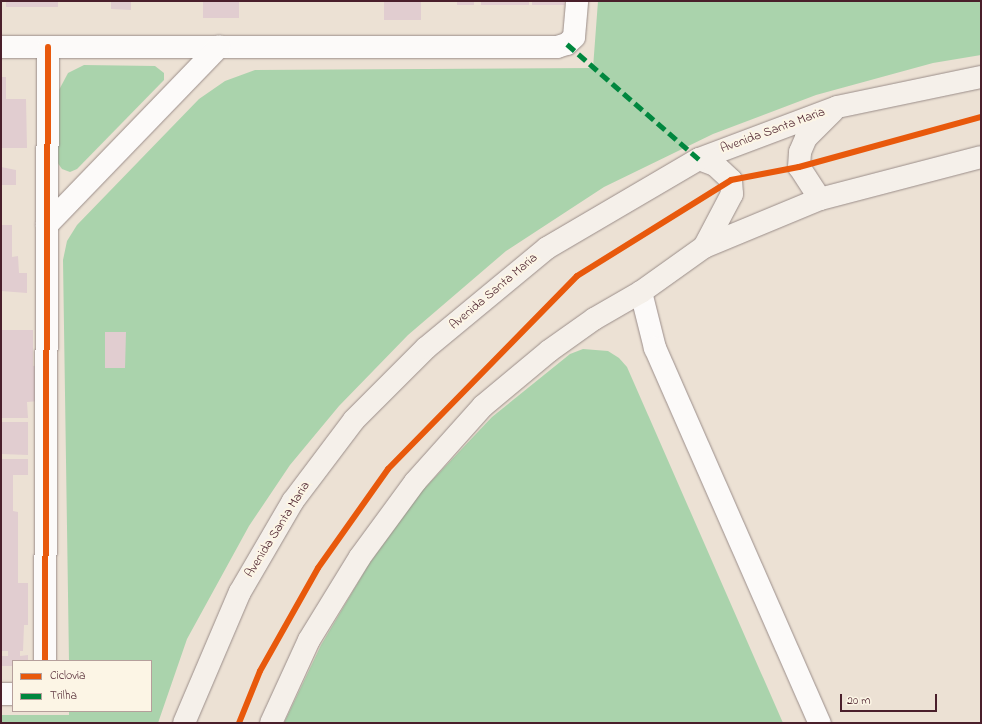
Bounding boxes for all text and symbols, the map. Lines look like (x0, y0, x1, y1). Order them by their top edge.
street label: Avenida Santa Maria (719, 105, 827, 157)
street label: Avenida Santa Maria (447, 251, 541, 333)
street label: Avenida Santa Maria (242, 479, 314, 581)
legend (12, 660, 152, 712)
text: Ciclovia (50, 667, 86, 685)
scale bar (842, 686, 939, 712)
text: Trilha (50, 687, 77, 705)
text: 20 m (847, 692, 870, 710)

